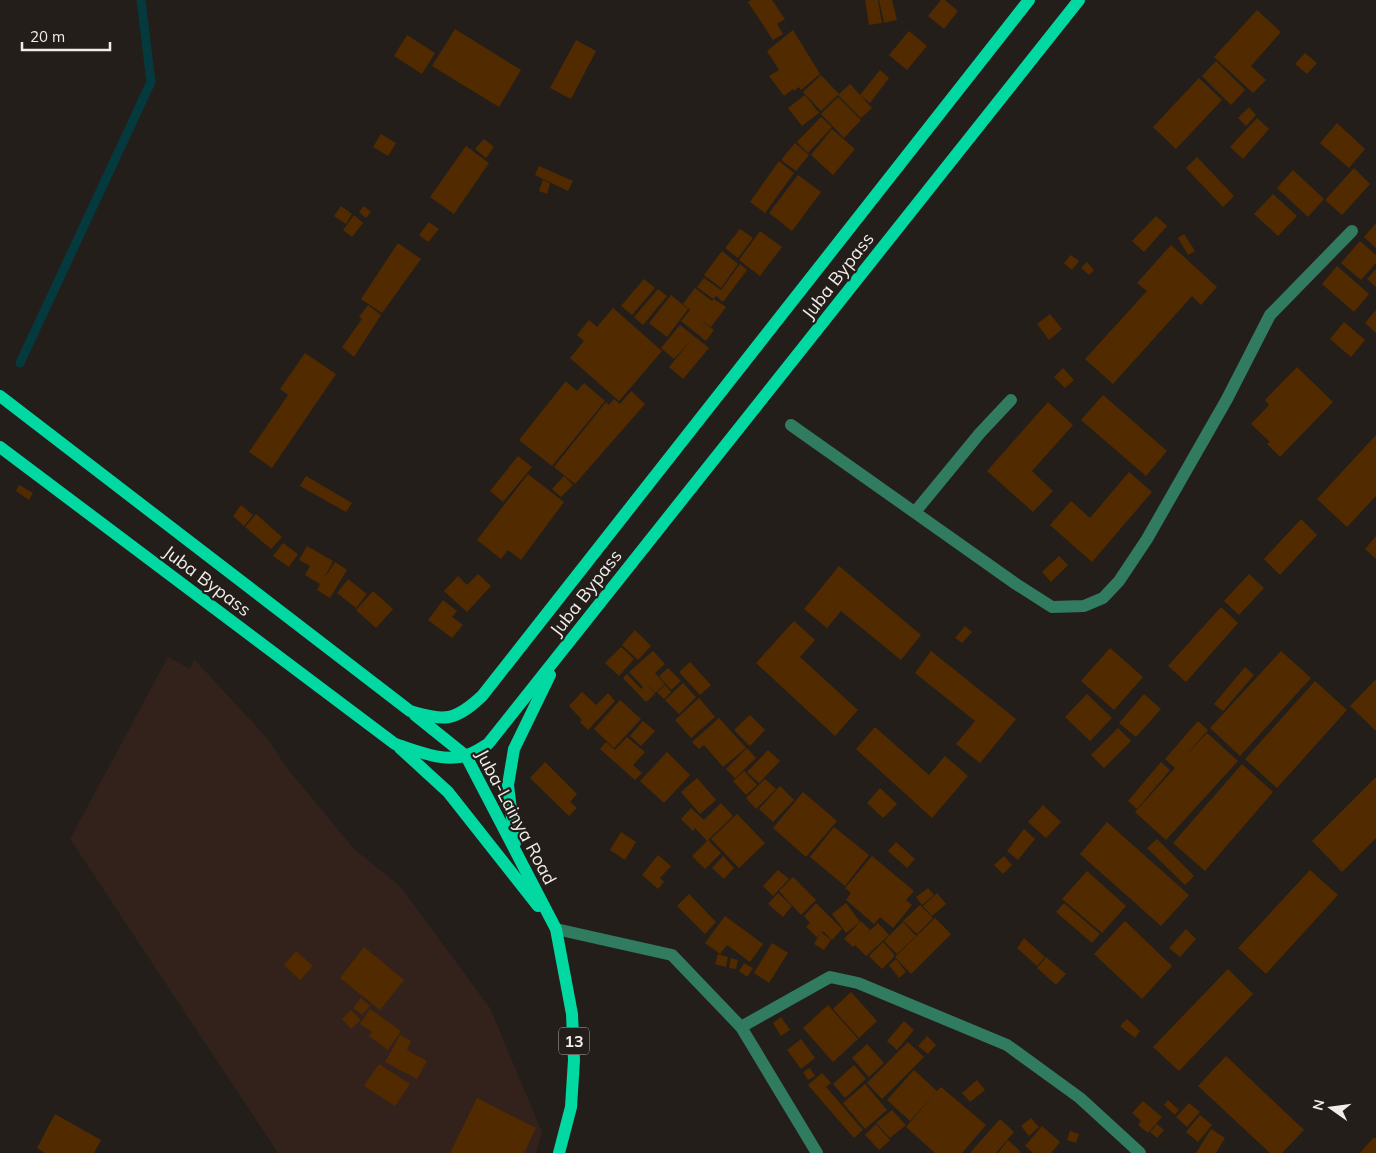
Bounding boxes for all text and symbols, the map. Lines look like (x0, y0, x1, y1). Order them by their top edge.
scale bar (22, 20, 110, 52)
text: 20 m (30, 27, 65, 46)
street label: Juba Bypass (797, 228, 879, 324)
street label: Juba Bypass (159, 540, 256, 621)
street label: Juba Bypass (545, 545, 627, 641)
street label: Juba-Lainya Road (471, 745, 562, 888)
road number: 13 (559, 1028, 589, 1054)
north arrow (1306, 1083, 1356, 1133)
text: N (1308, 1098, 1328, 1112)

